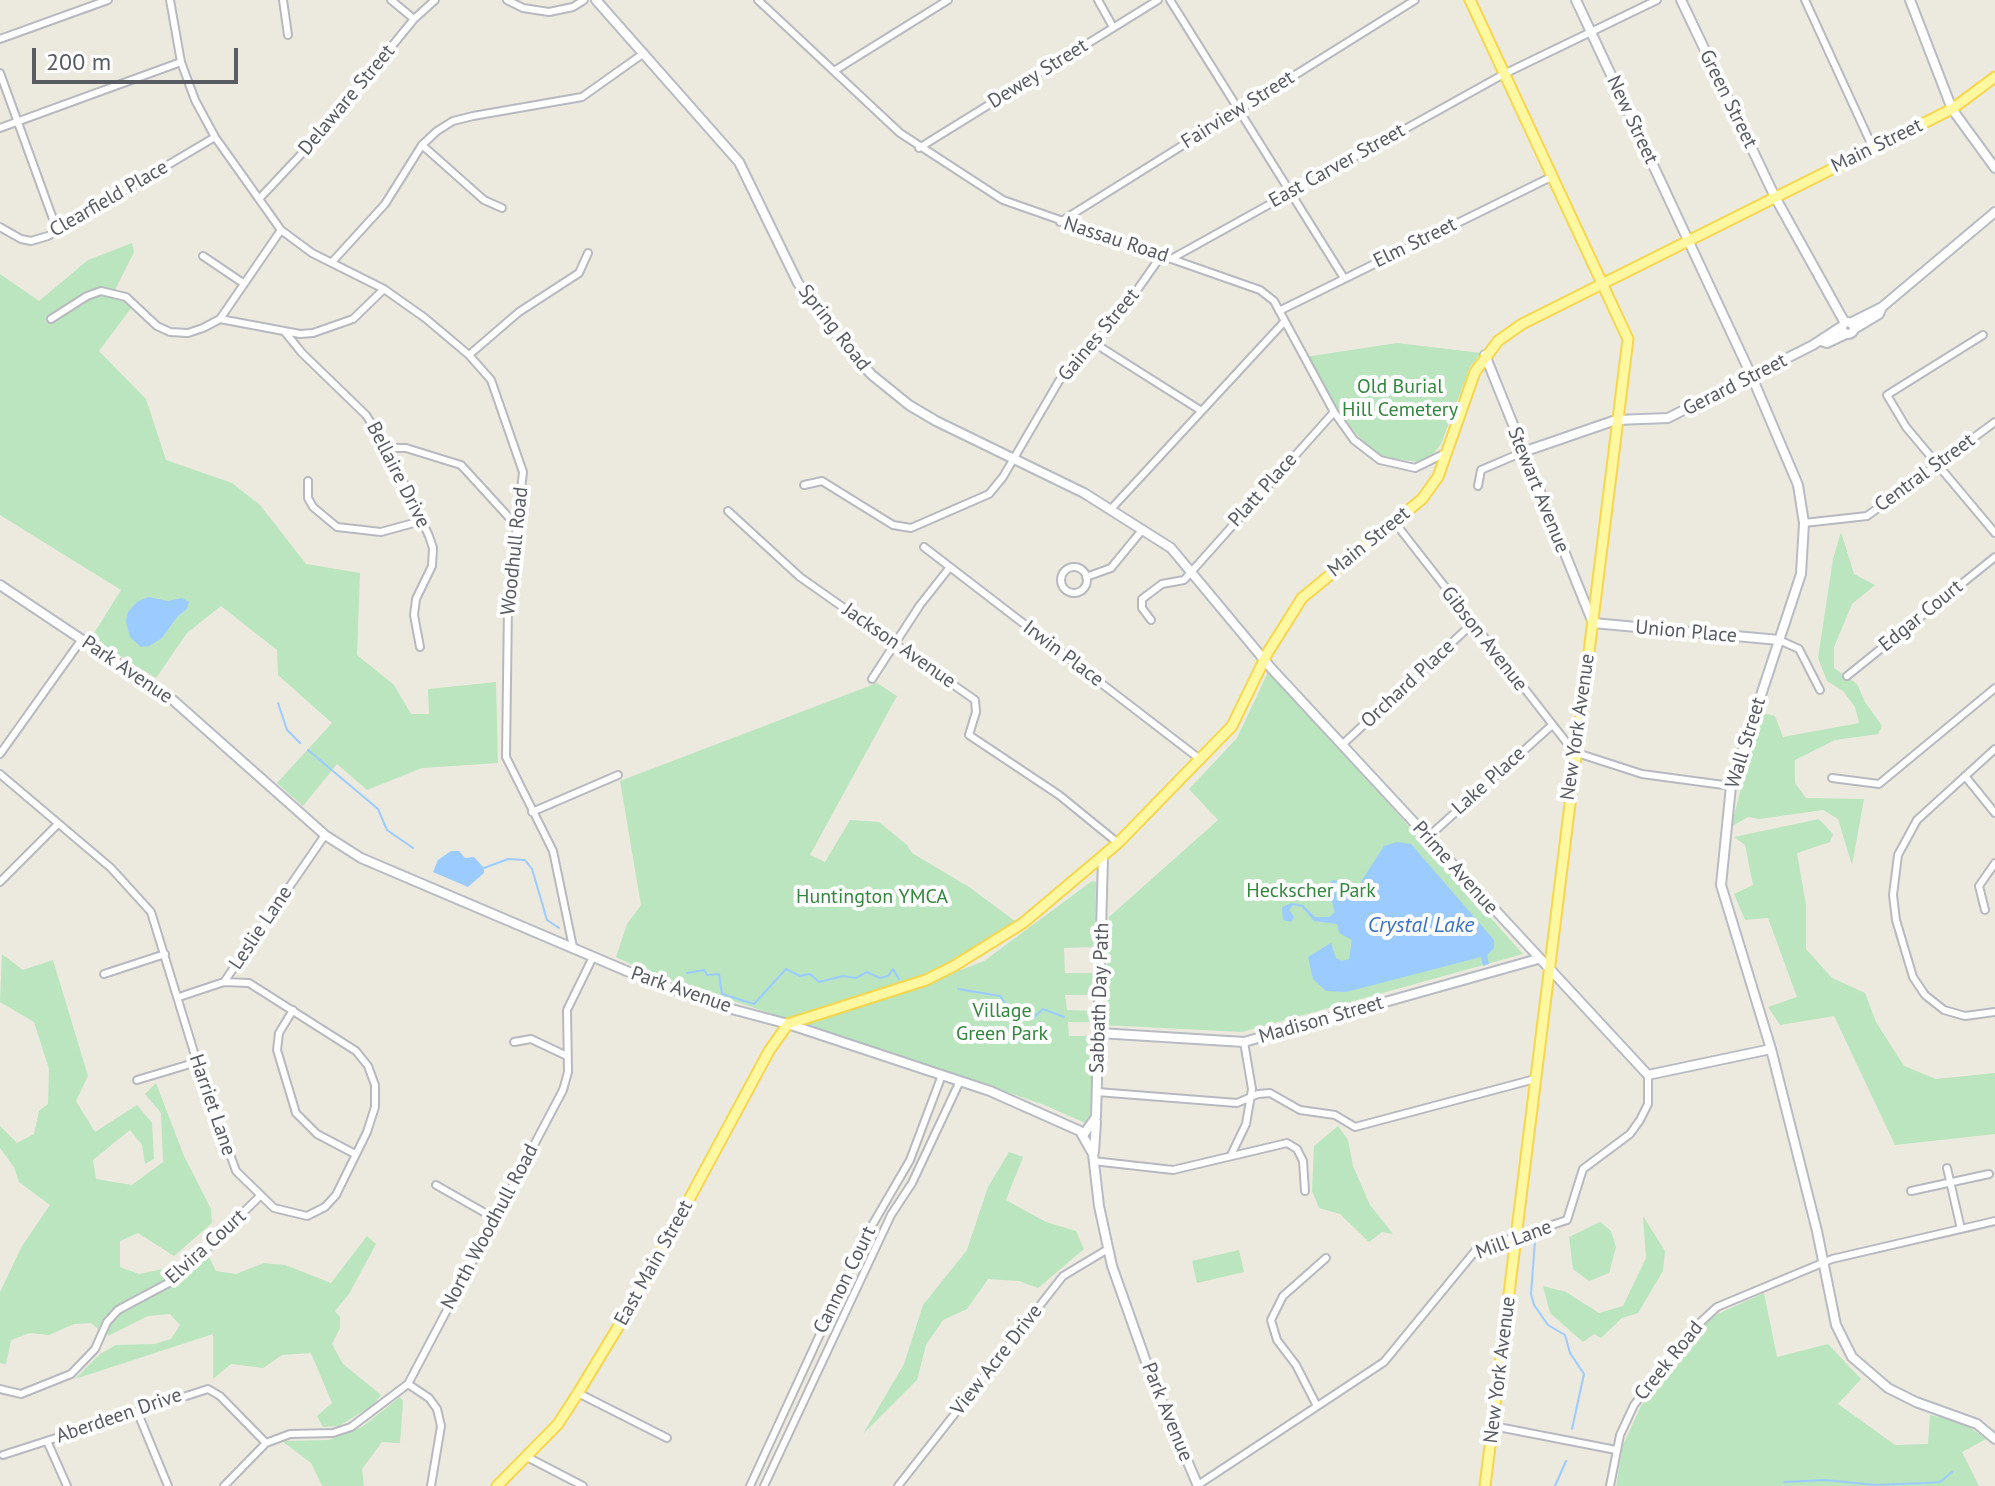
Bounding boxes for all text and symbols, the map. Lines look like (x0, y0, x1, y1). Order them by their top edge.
scale bar (36, 32, 242, 82)
street label: Dewey Street (984, 34, 1092, 114)
street label: Delaware Street (294, 40, 400, 160)
text: 200 m (46, 46, 111, 77)
street label: Green Street (1694, 46, 1762, 152)
street label: Fairview Street (1177, 66, 1299, 154)
street label: New Street (1601, 72, 1663, 168)
street label: Main Street (1827, 114, 1927, 178)
street label: East Carver Street (1265, 119, 1409, 213)
street label: Clearfield Place (46, 155, 172, 243)
street label: Nassau Road (1061, 212, 1171, 268)
street label: Elm Street (1370, 213, 1460, 273)
street label: Spring Road (793, 280, 875, 376)
street label: Gaines Street (1053, 284, 1145, 386)
street label: Gerard Street (1679, 349, 1791, 421)
park label: Old Burial Hill Cemetery (1342, 375, 1458, 422)
street label: Bellaire Drive (361, 418, 435, 532)
street label: Stewart Avenue (1502, 424, 1574, 556)
street label: Central Street (1870, 429, 1980, 517)
street label: Platt Place (1223, 448, 1303, 532)
street label: Woodhull Road (496, 486, 534, 616)
street label: Main Street (1323, 502, 1415, 582)
street label: Edgar Court (1874, 575, 1968, 657)
street label: Gibson Avenue (1436, 582, 1532, 696)
street label: Jackson Avenue (838, 598, 960, 694)
street label: Irwin Place (1018, 616, 1108, 692)
street label: Union Place (1634, 616, 1738, 648)
street label: Park Avenue (77, 631, 177, 709)
street label: Orchard Place (1356, 635, 1460, 733)
street label: New York Avenue (1556, 652, 1600, 802)
street label: Wall Street (1721, 695, 1771, 791)
street label: Lake Place (1447, 742, 1531, 820)
street label: Prime Avenue (1407, 817, 1503, 919)
park label: Heckscher Park (1246, 879, 1376, 903)
street label: Leslie Lane (224, 882, 298, 974)
park label: Huntington YMCA (796, 885, 948, 909)
water label: Crystal Lake (1368, 913, 1474, 939)
street label: Sabbath Day Path (1085, 922, 1115, 1074)
street label: Park Avenue (628, 962, 734, 1018)
street label: Madison Street (1256, 991, 1386, 1049)
park label: Village Green Park (956, 999, 1048, 1046)
street label: Harriet Lane (183, 1051, 241, 1159)
street label: North Woodhull Road (436, 1140, 544, 1314)
street label: East Main Street (610, 1196, 698, 1330)
street label: Elvira Court (161, 1205, 251, 1289)
street label: Mill Lane (1473, 1215, 1555, 1265)
street label: Cannon Court (809, 1222, 881, 1338)
street label: New York Avenue (1479, 1295, 1521, 1445)
street label: View Acre Drive (946, 1300, 1048, 1420)
street label: Creek Road (1630, 1316, 1708, 1406)
street label: Park Avenue (1136, 1359, 1198, 1465)
street label: Aberdeen Drive (53, 1383, 185, 1449)

